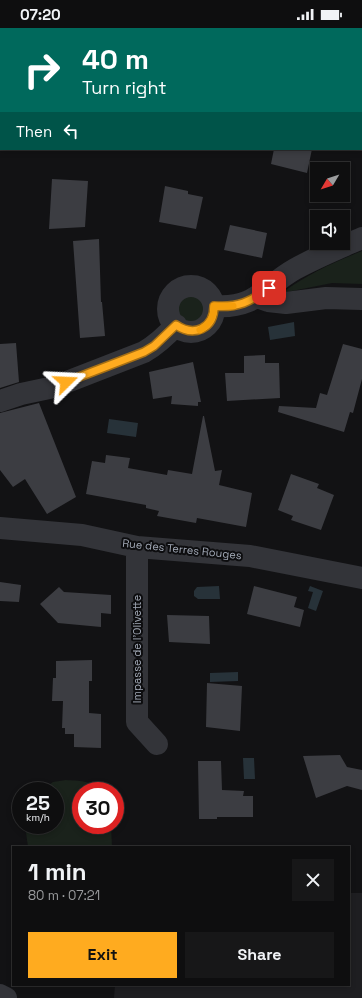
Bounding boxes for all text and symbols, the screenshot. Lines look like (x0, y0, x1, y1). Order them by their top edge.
text: 07:20 (20, 5, 61, 24)
text: 40 m (82, 41, 149, 77)
icon: right (16, 44, 68, 96)
text: Turn right (82, 76, 166, 99)
icon: left (60, 120, 82, 142)
text: Then (16, 122, 52, 141)
north arrow (310, 162, 350, 202)
map controls (310, 162, 350, 250)
button: sound (310, 210, 350, 250)
pin (252, 271, 286, 305)
icon: arrive (258, 277, 280, 299)
position arrow (45, 361, 87, 403)
street label: Rue des Terres Rouges (122, 536, 243, 562)
street label: Impasse de l'Olivette (130, 595, 144, 703)
speed limit sign: 30 (72, 782, 124, 834)
text: 25 (26, 790, 50, 816)
text: km/h (26, 811, 50, 824)
text: 1 min (28, 856, 87, 887)
button: close (292, 859, 334, 901)
text: 80 m · 07:21 (28, 887, 100, 904)
button: Exit (28, 932, 177, 978)
button: Share (185, 932, 334, 978)

